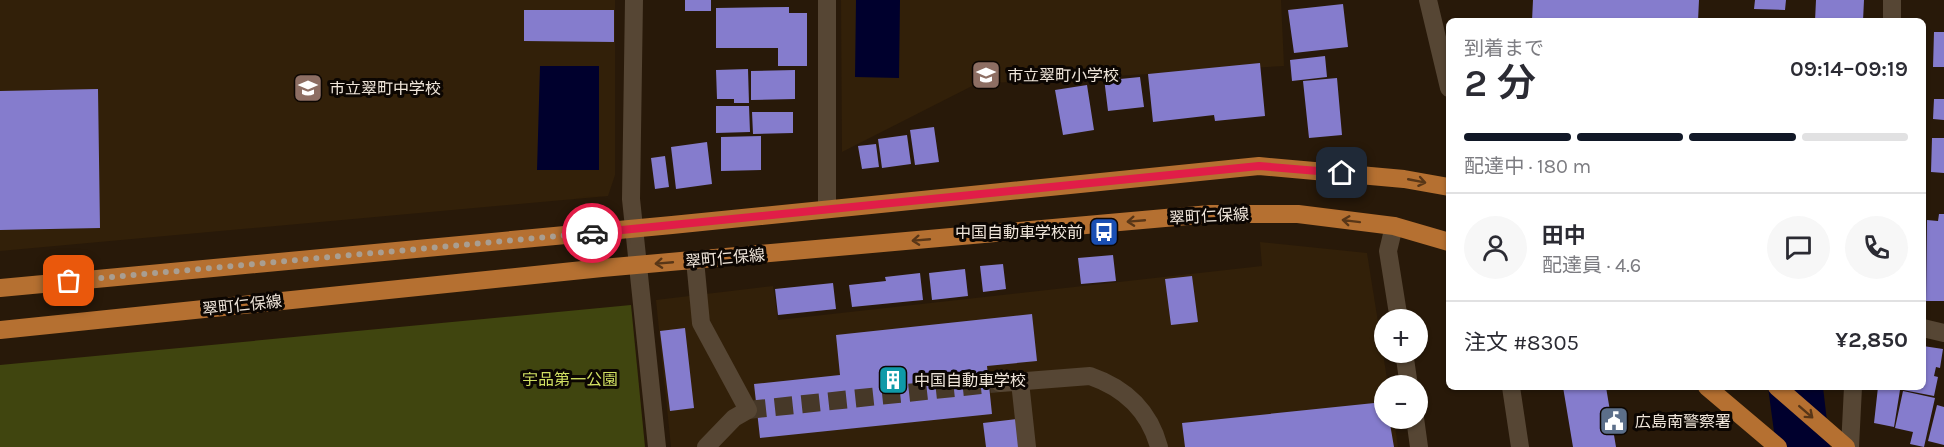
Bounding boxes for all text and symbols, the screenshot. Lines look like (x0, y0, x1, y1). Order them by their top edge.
text: 到着まで (1464, 37, 1544, 60)
text: 09:14–09:19 (1790, 56, 1908, 82)
school or university icon: 市立翠町小学校 (970, 59, 1002, 91)
text: 2 分 (1464, 60, 1536, 106)
place label: 市立翠町小学校 (1007, 66, 1119, 85)
school or university icon: 市立翠町中学校 (292, 72, 324, 104)
place label: 市立翠町中学校 (329, 79, 441, 98)
pin (1316, 147, 1367, 198)
text: 配達中 · 180 m (1464, 155, 1591, 178)
icon: home (1325, 156, 1358, 189)
one-way arrow (1406, 176, 1426, 187)
courier (562, 203, 622, 263)
street label: 翠町仁保線 (1169, 204, 1249, 228)
one-way arrow (1342, 215, 1362, 226)
bus stop icon: 中国自動車学校前 (1088, 216, 1120, 248)
one-way arrow (1126, 216, 1146, 227)
button: person (1464, 216, 1527, 279)
button: chat (1767, 216, 1830, 279)
button: phone (1845, 216, 1908, 279)
icon: car (576, 217, 609, 250)
place label: 中国自動車学校前 (955, 223, 1083, 242)
text: 田中 (1542, 223, 1586, 249)
one-way arrow (911, 235, 931, 246)
street label: 翠町仁保線 (684, 245, 766, 271)
text: 配達員 · 4.6 (1542, 254, 1641, 277)
pin (43, 255, 94, 306)
one-way arrow (654, 258, 674, 269)
icon: bag (52, 264, 85, 297)
street label: 翠町仁保線 (201, 291, 283, 319)
map controls (1374, 309, 1428, 429)
button: + (1374, 309, 1428, 363)
text: ¥2,850 (1835, 327, 1908, 353)
text: 注文 #8305 (1464, 330, 1579, 356)
building icon: 中国自動車学校 (877, 364, 909, 396)
park label: 宇品第一公園 (522, 370, 618, 389)
place label: 中国自動車学校 (914, 371, 1026, 390)
button: − (1374, 375, 1428, 429)
public building icon: 広島南警察署 (1598, 405, 1630, 437)
one-way arrow (1798, 405, 1813, 419)
place label: 広島南警察署 (1635, 412, 1731, 431)

